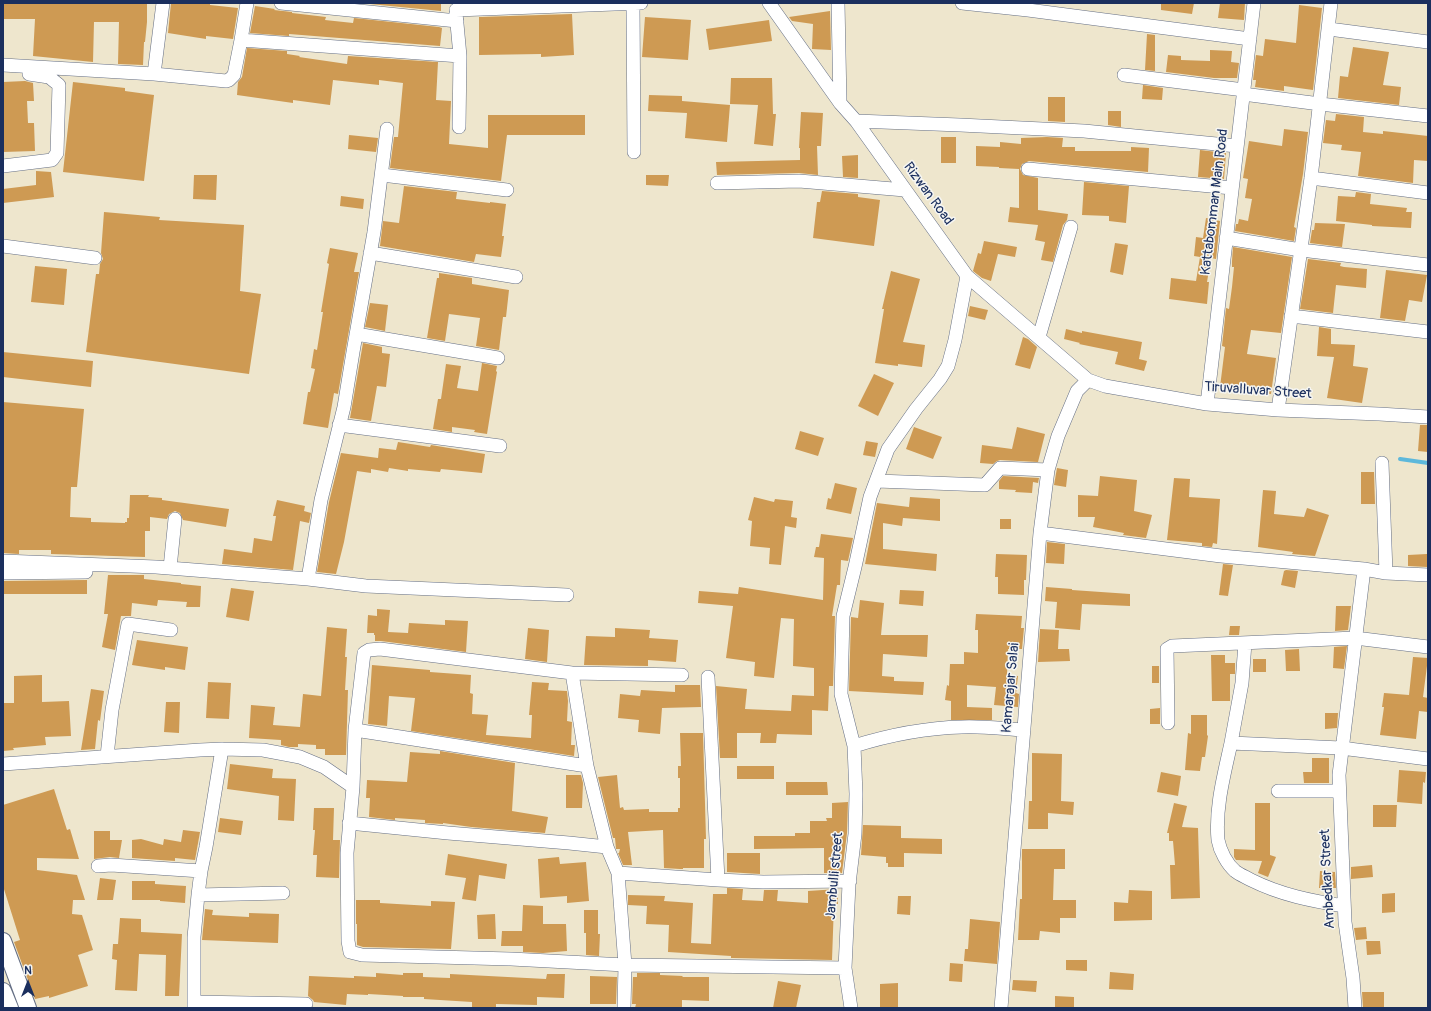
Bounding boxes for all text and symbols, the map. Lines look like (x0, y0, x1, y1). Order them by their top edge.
street label: Kattabomman Main Road (1198, 128, 1232, 276)
street label: Rizwan Road (900, 159, 956, 229)
street label: Tiruvalluvar Street (1204, 379, 1312, 403)
street label: Kamarajar Salai (999, 642, 1023, 734)
street label: Ambedkar Street (1317, 829, 1339, 929)
street label: Jambulli street (823, 832, 847, 920)
north arrow (8, 963, 48, 1003)
text: N (24, 964, 32, 977)

